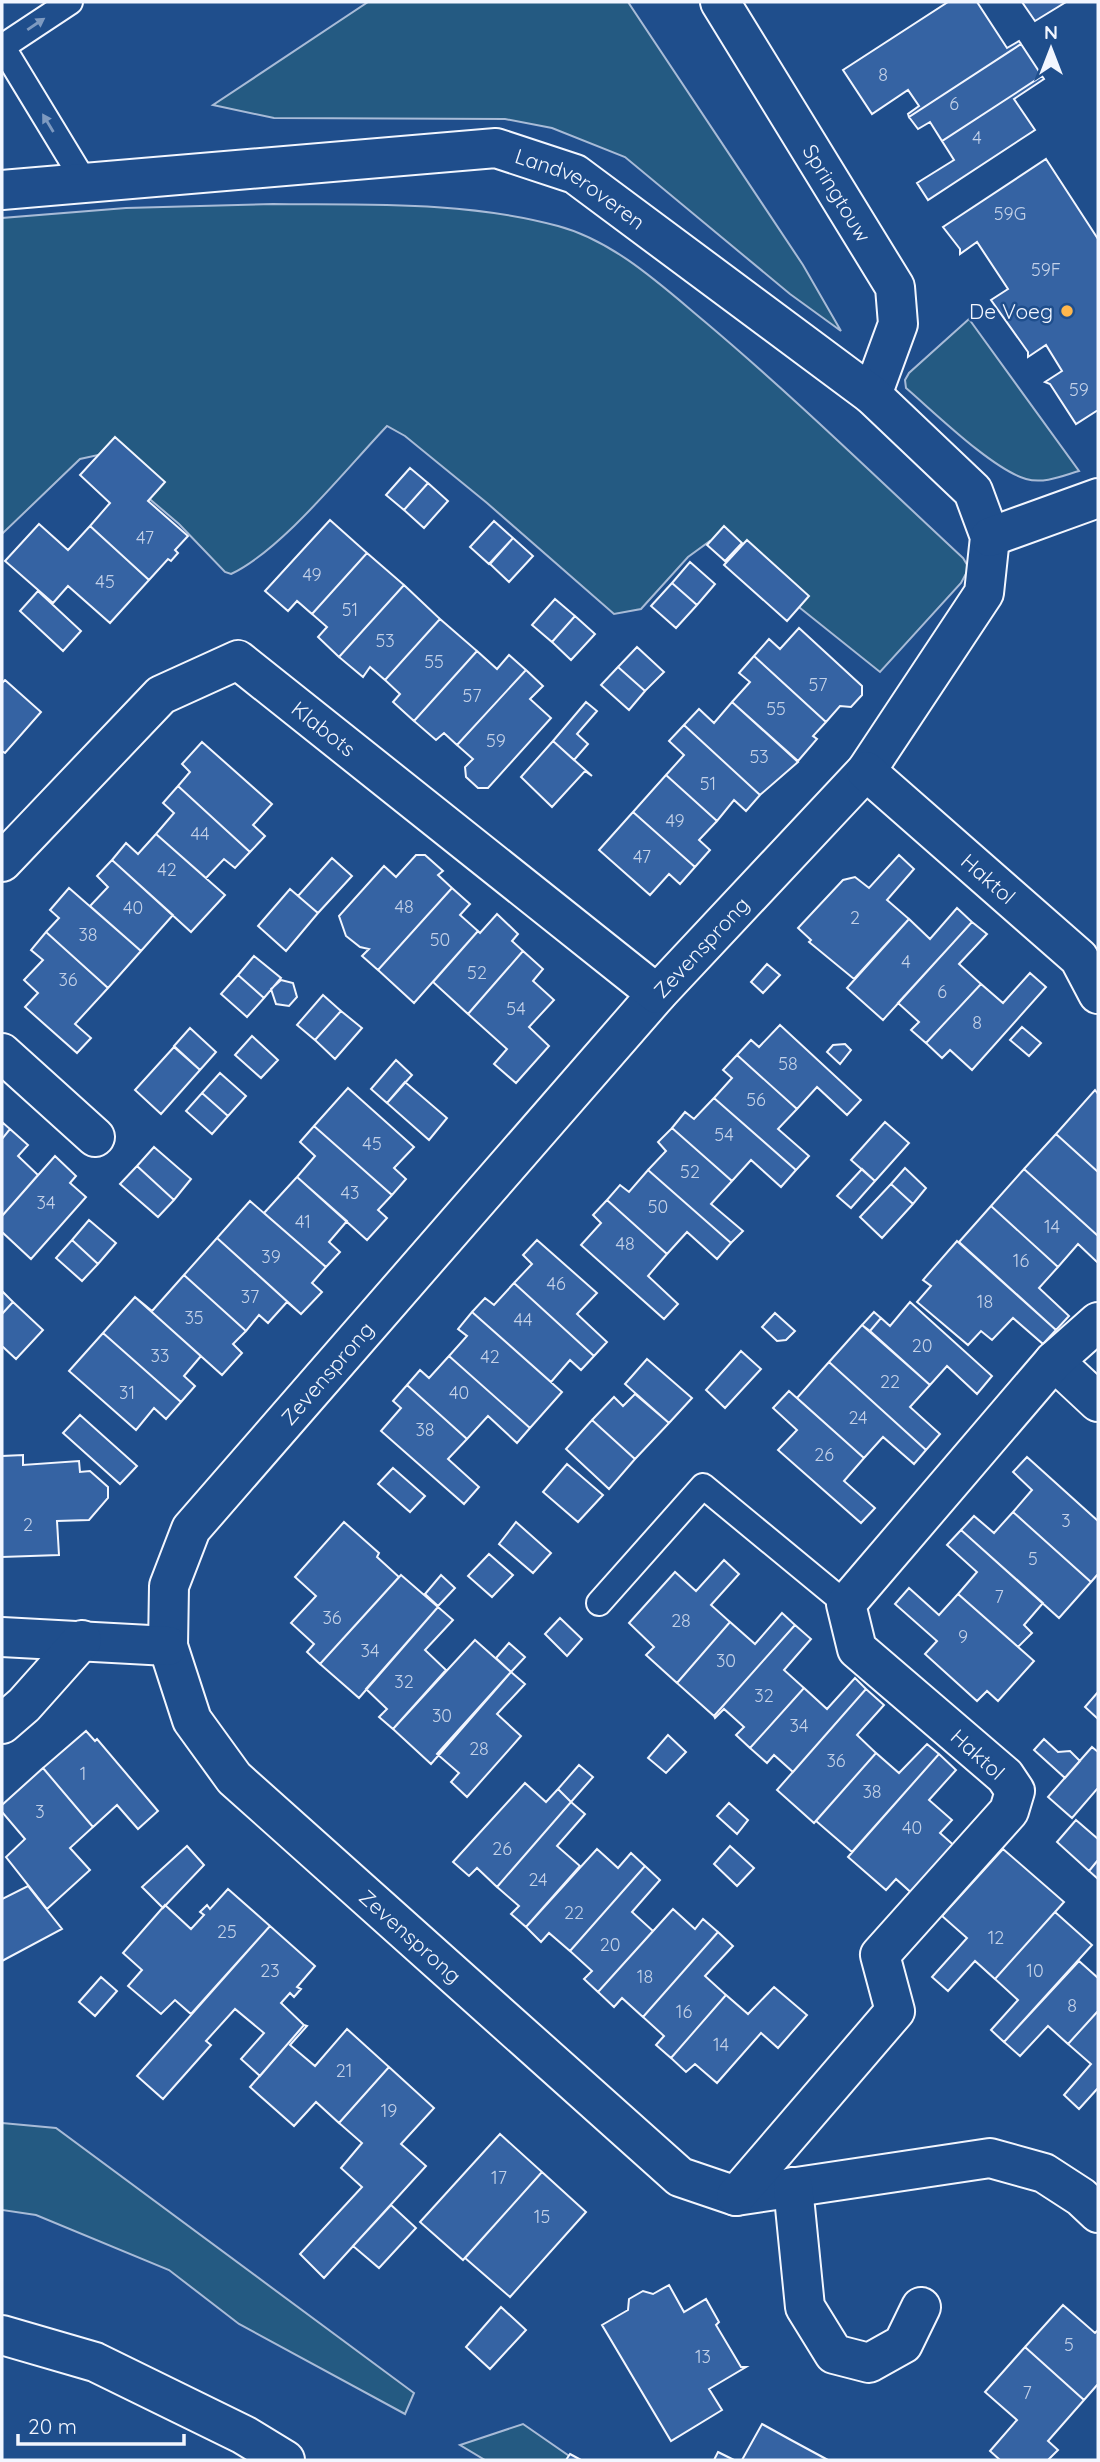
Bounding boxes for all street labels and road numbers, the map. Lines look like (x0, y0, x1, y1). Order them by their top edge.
street label: Springtouw (797, 139, 877, 247)
street label: Landveroveren (512, 142, 650, 235)
street label: Klabots (287, 695, 361, 762)
street label: Haktol (956, 848, 1021, 909)
street label: Zevensprong (648, 891, 754, 1003)
street label: Zevensprong (275, 1316, 379, 1430)
street label: Haktol (946, 1723, 1010, 1785)
street label: Zevensprong (354, 1883, 467, 1988)

